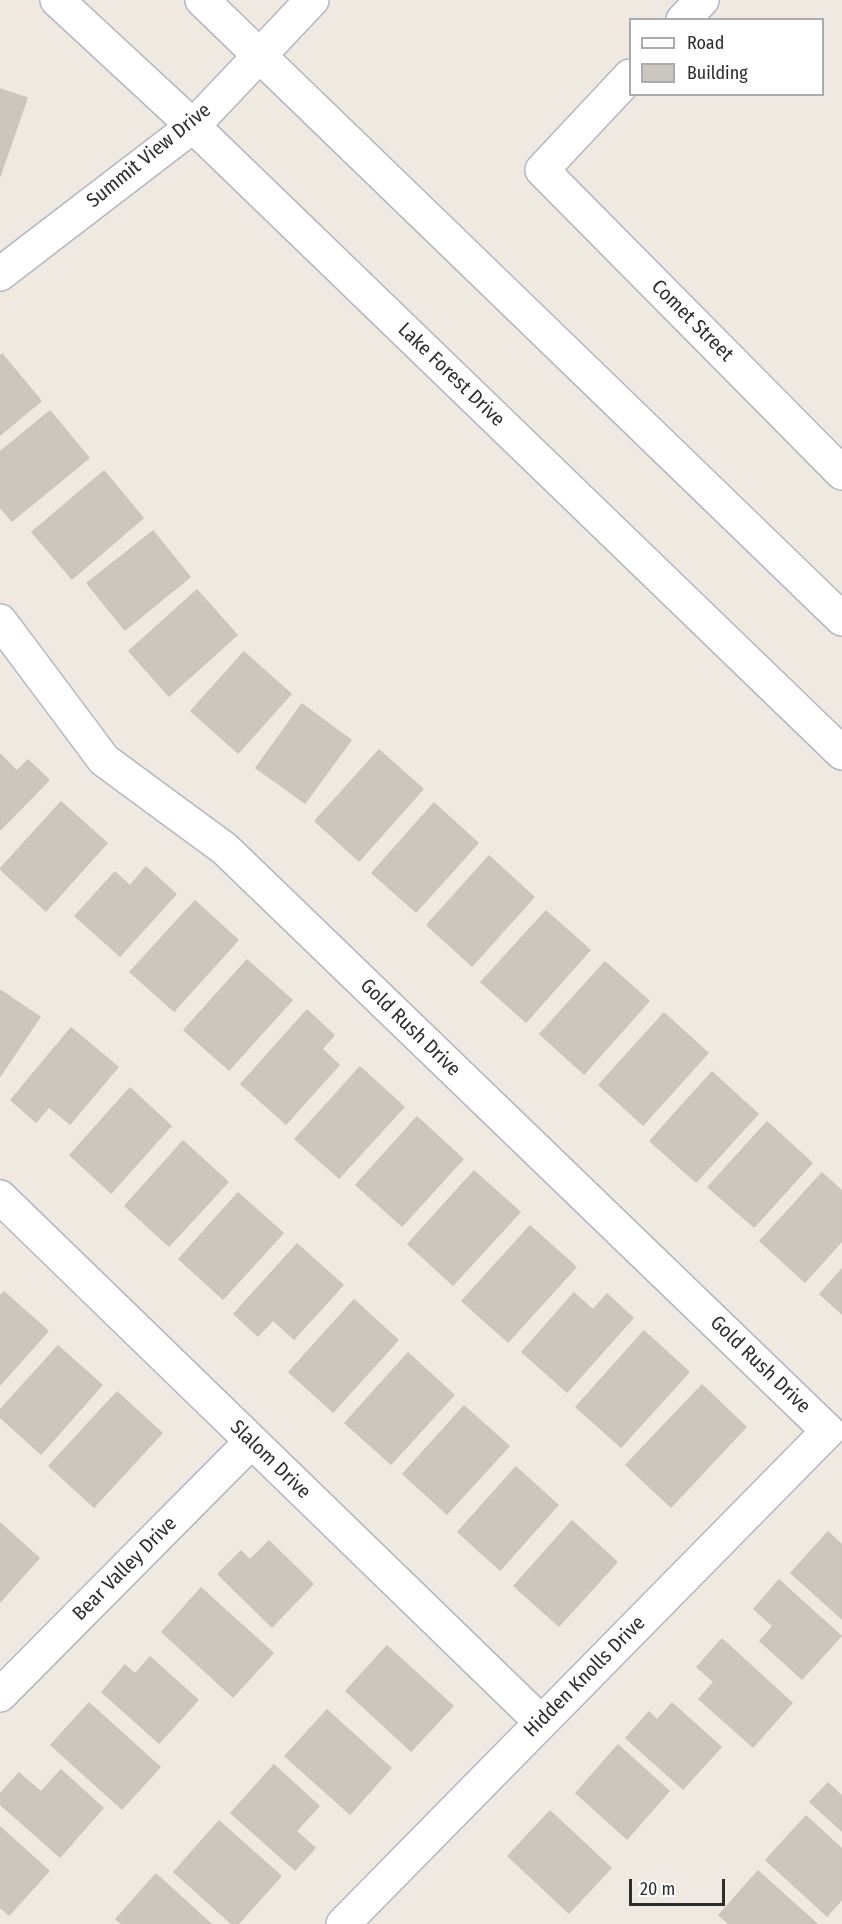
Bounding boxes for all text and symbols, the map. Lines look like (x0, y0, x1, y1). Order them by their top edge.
legend (629, 18, 824, 96)
text: Road (687, 32, 724, 54)
text: Building (687, 62, 748, 84)
street label: Summit View Drive (82, 99, 216, 213)
street label: Comet Street (646, 275, 738, 367)
street label: Lake Forest Drive (393, 318, 509, 432)
street label: Gold Rush Drive (355, 974, 465, 1082)
street label: Gold Rush Drive (705, 1311, 815, 1419)
street label: Slalom Drive (225, 1416, 315, 1504)
street label: Bear Valley Drive (68, 1512, 182, 1626)
street label: Hidden Knolls Drive (519, 1611, 651, 1743)
scale bar (632, 1867, 728, 1905)
text: 20 m (640, 1878, 675, 1900)

